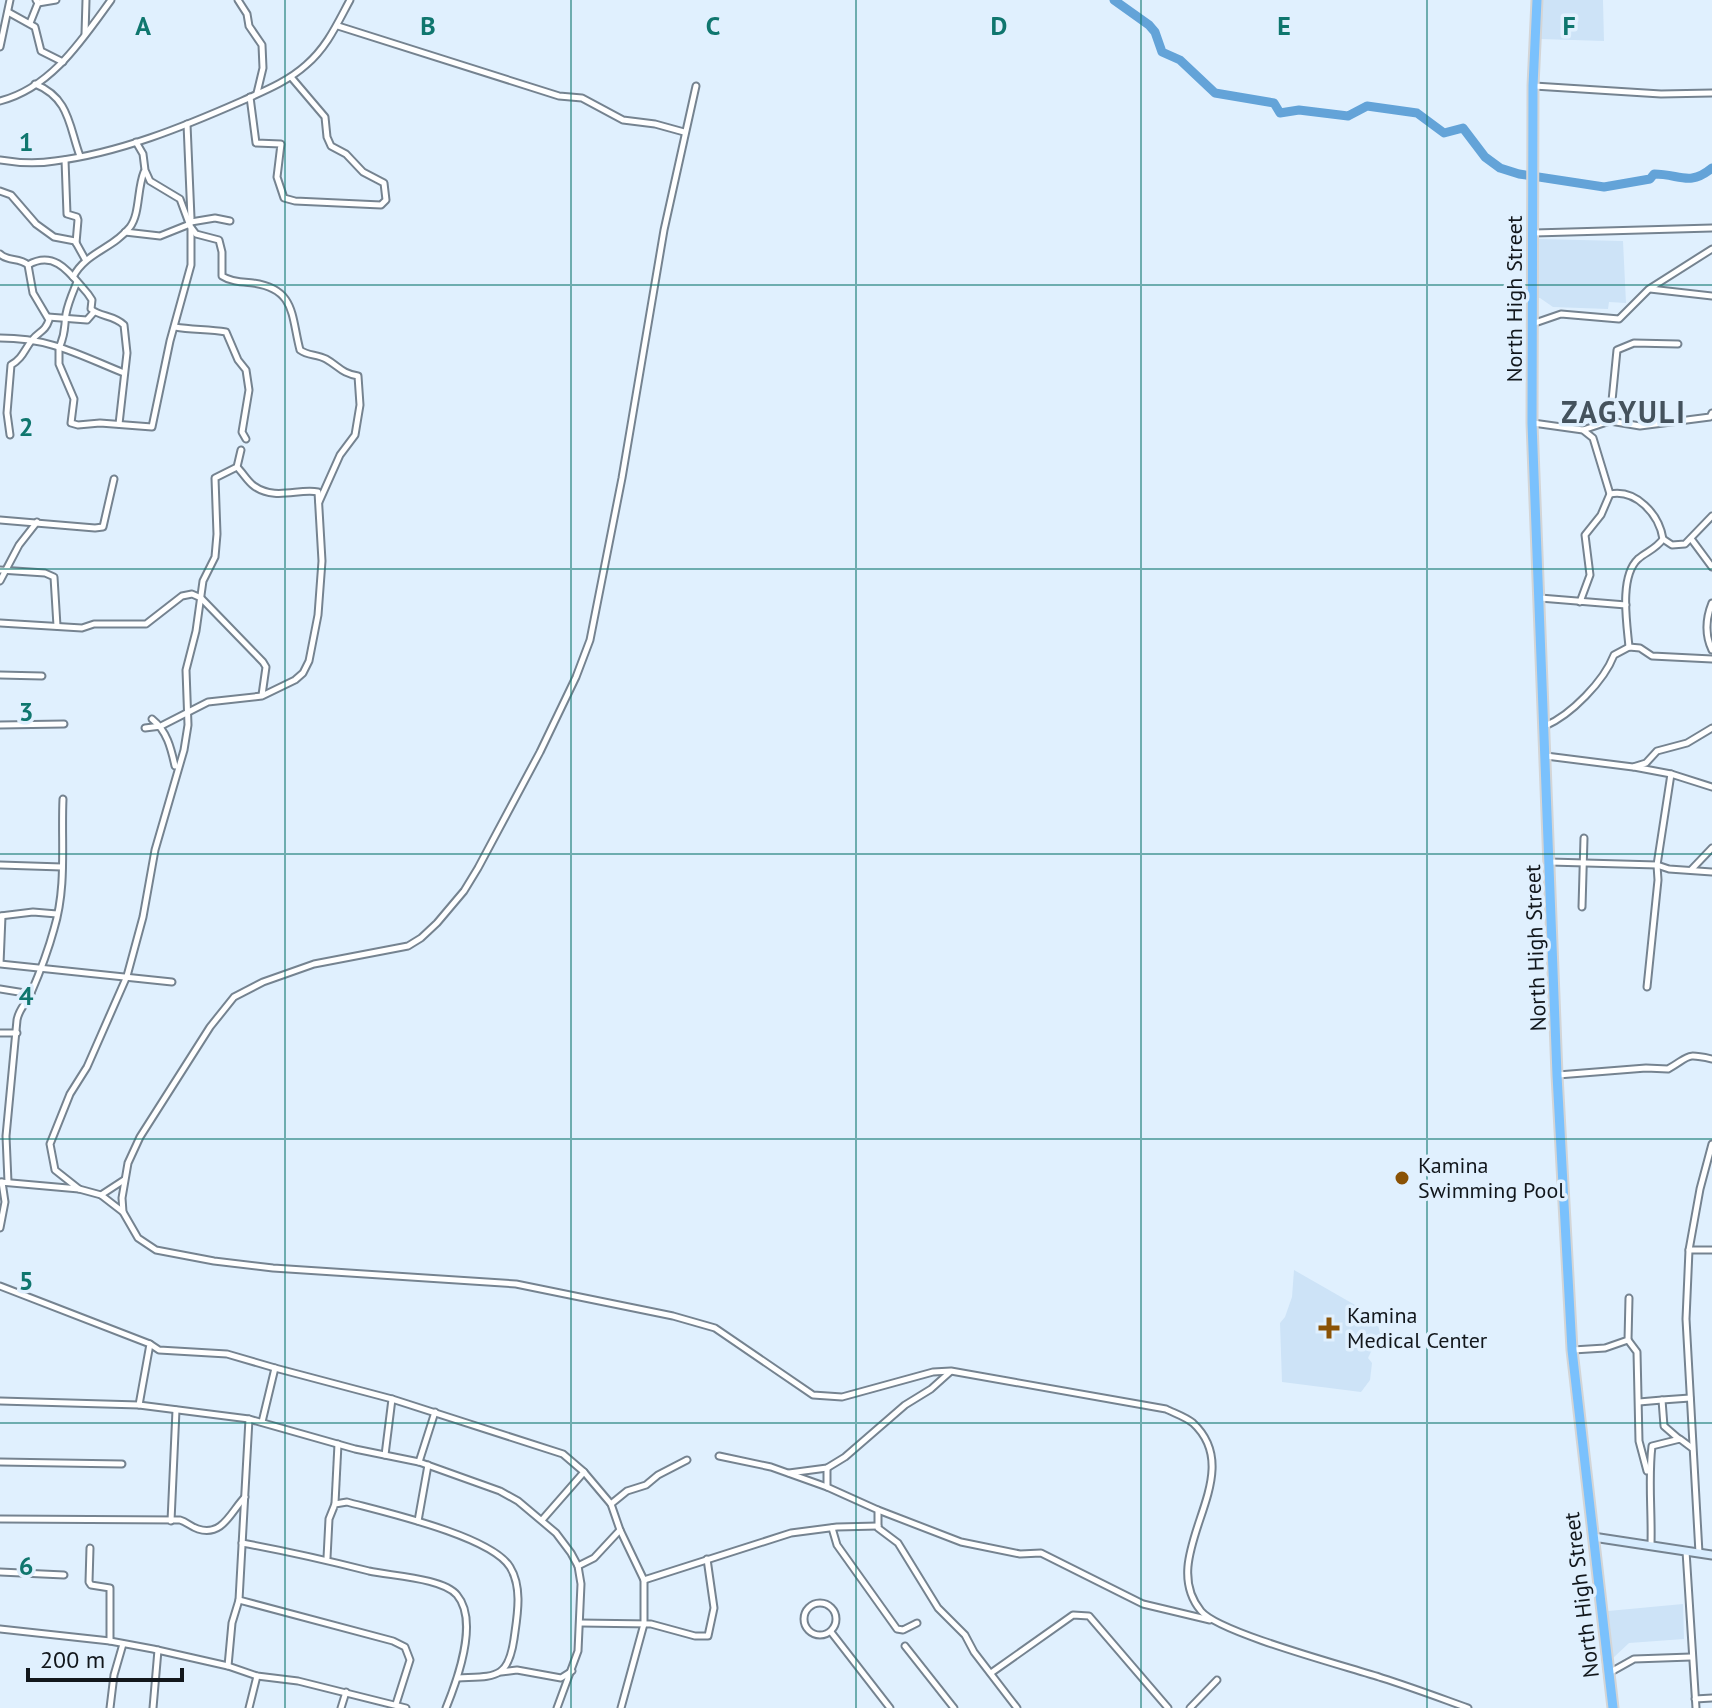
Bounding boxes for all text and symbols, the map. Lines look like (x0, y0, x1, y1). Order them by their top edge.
text: A (135, 9, 151, 42)
text: B (420, 9, 436, 42)
text: C (706, 9, 720, 42)
text: D (991, 9, 1007, 42)
text: E (1277, 9, 1291, 42)
text: F (1562, 9, 1576, 42)
text: 1 (19, 125, 33, 158)
street label: North High Street (1500, 215, 1528, 382)
district label: ZAGYULI (1561, 392, 1687, 431)
text: 2 (19, 410, 33, 443)
text: 3 (19, 695, 33, 728)
street label: North High Street (1518, 864, 1552, 1032)
text: 4 (19, 979, 34, 1012)
place label: Kamina Swimming Pool (1418, 1151, 1565, 1204)
marker: Kamina Swimming Pool (1393, 1169, 1411, 1187)
text: 5 (19, 1264, 33, 1297)
place label: Kamina Medical Center (1347, 1301, 1488, 1354)
marker: Kamina Medical Center (1318, 1317, 1340, 1339)
street label: North High Street (1557, 1510, 1605, 1679)
text: 6 (19, 1549, 33, 1582)
scale bar (28, 1632, 182, 1682)
text: 200 m (40, 1644, 105, 1675)

